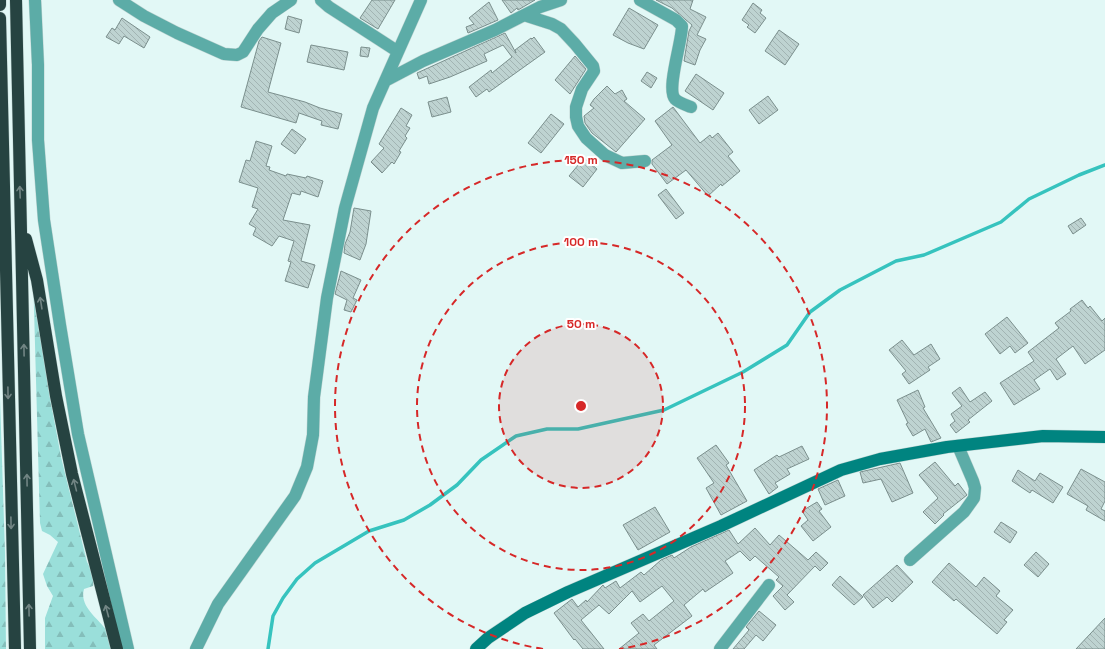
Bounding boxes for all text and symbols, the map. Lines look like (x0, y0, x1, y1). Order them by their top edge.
text: 150 m (564, 152, 598, 168)
one-way arrow (17, 186, 24, 199)
text: 100 m (564, 234, 598, 250)
one-way arrow (37, 297, 45, 310)
text: 50 m (567, 316, 595, 332)
one-way arrow (20, 344, 28, 357)
one-way arrow (4, 386, 12, 399)
centre of rings (574, 399, 588, 413)
one-way arrow (23, 474, 30, 487)
one-way arrow (70, 479, 78, 492)
one-way arrow (8, 516, 15, 529)
one-way arrow (25, 604, 33, 617)
one-way arrow (103, 605, 110, 618)

